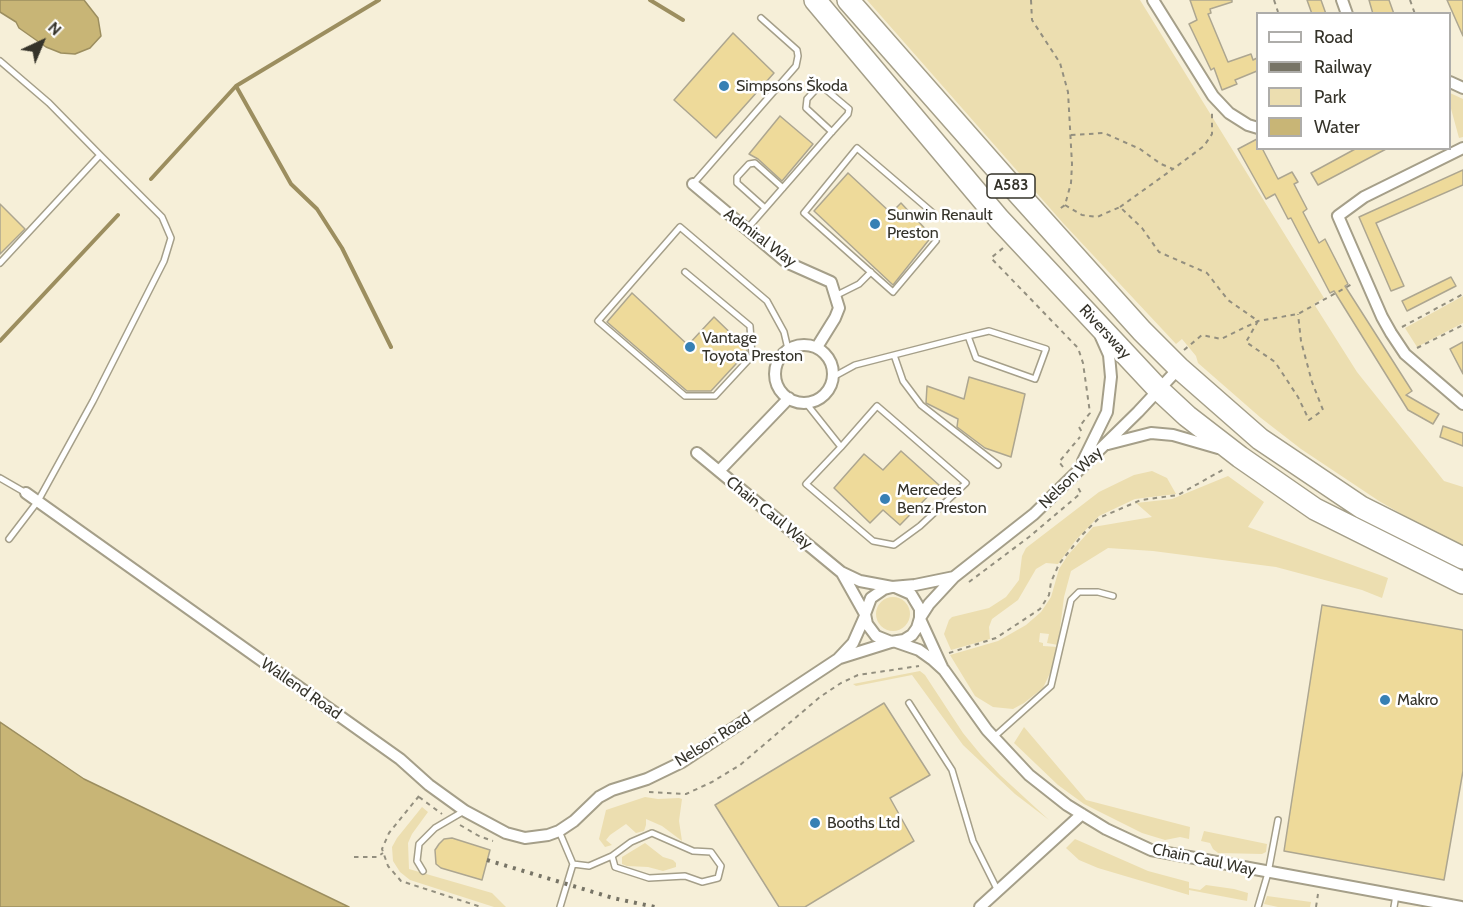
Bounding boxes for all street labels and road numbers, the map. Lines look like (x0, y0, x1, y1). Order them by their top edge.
road number: A583 (987, 174, 1035, 198)
street label: Admiral Way (720, 204, 800, 272)
street label: Riversway (1075, 301, 1135, 363)
street label: Nelson Way (1035, 443, 1107, 513)
street label: Chain Caul Way (722, 472, 816, 554)
street label: Wallend Road (257, 654, 345, 724)
street label: Nelson Road (672, 709, 754, 771)
street label: Chain Caul Way (1150, 840, 1258, 880)

